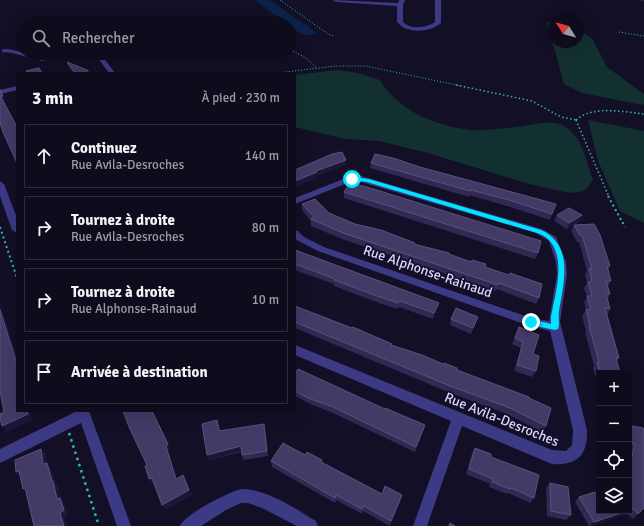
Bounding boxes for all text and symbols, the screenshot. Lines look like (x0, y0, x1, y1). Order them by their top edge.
north arrow (548, 12, 584, 48)
search box (16, 16, 296, 60)
icon: search (30, 27, 52, 49)
text: Rechercher (62, 29, 135, 47)
text: 3 min (32, 88, 73, 109)
text: À pied · 230 m (201, 90, 280, 106)
text: Continuez (71, 139, 137, 157)
icon: ahead (33, 145, 55, 167)
text: 140 m (245, 148, 279, 164)
text: Rue Avila-Desroches (71, 157, 184, 173)
route start (343, 170, 361, 188)
text: Tournez à droite (71, 211, 175, 229)
icon: right (33, 217, 55, 239)
text: 80 m (252, 220, 279, 236)
text: Rue Avila-Desroches (71, 229, 184, 245)
street label: Rue Alphonse-Rainaud (361, 241, 495, 302)
text: Tournez à droite (71, 283, 175, 301)
icon: right (33, 289, 55, 311)
text: 10 m (252, 292, 279, 308)
text: Rue Alphonse-Rainaud (71, 301, 197, 317)
route end (522, 313, 540, 331)
icon: arrive (33, 361, 55, 383)
text: Arrivée à destination (71, 363, 208, 381)
map controls (596, 370, 632, 514)
button: + (596, 370, 632, 406)
street label: Rue Avila-Desroches (442, 389, 562, 450)
button: − (596, 406, 632, 442)
button: locate (596, 442, 632, 478)
button: layers (596, 478, 632, 514)

